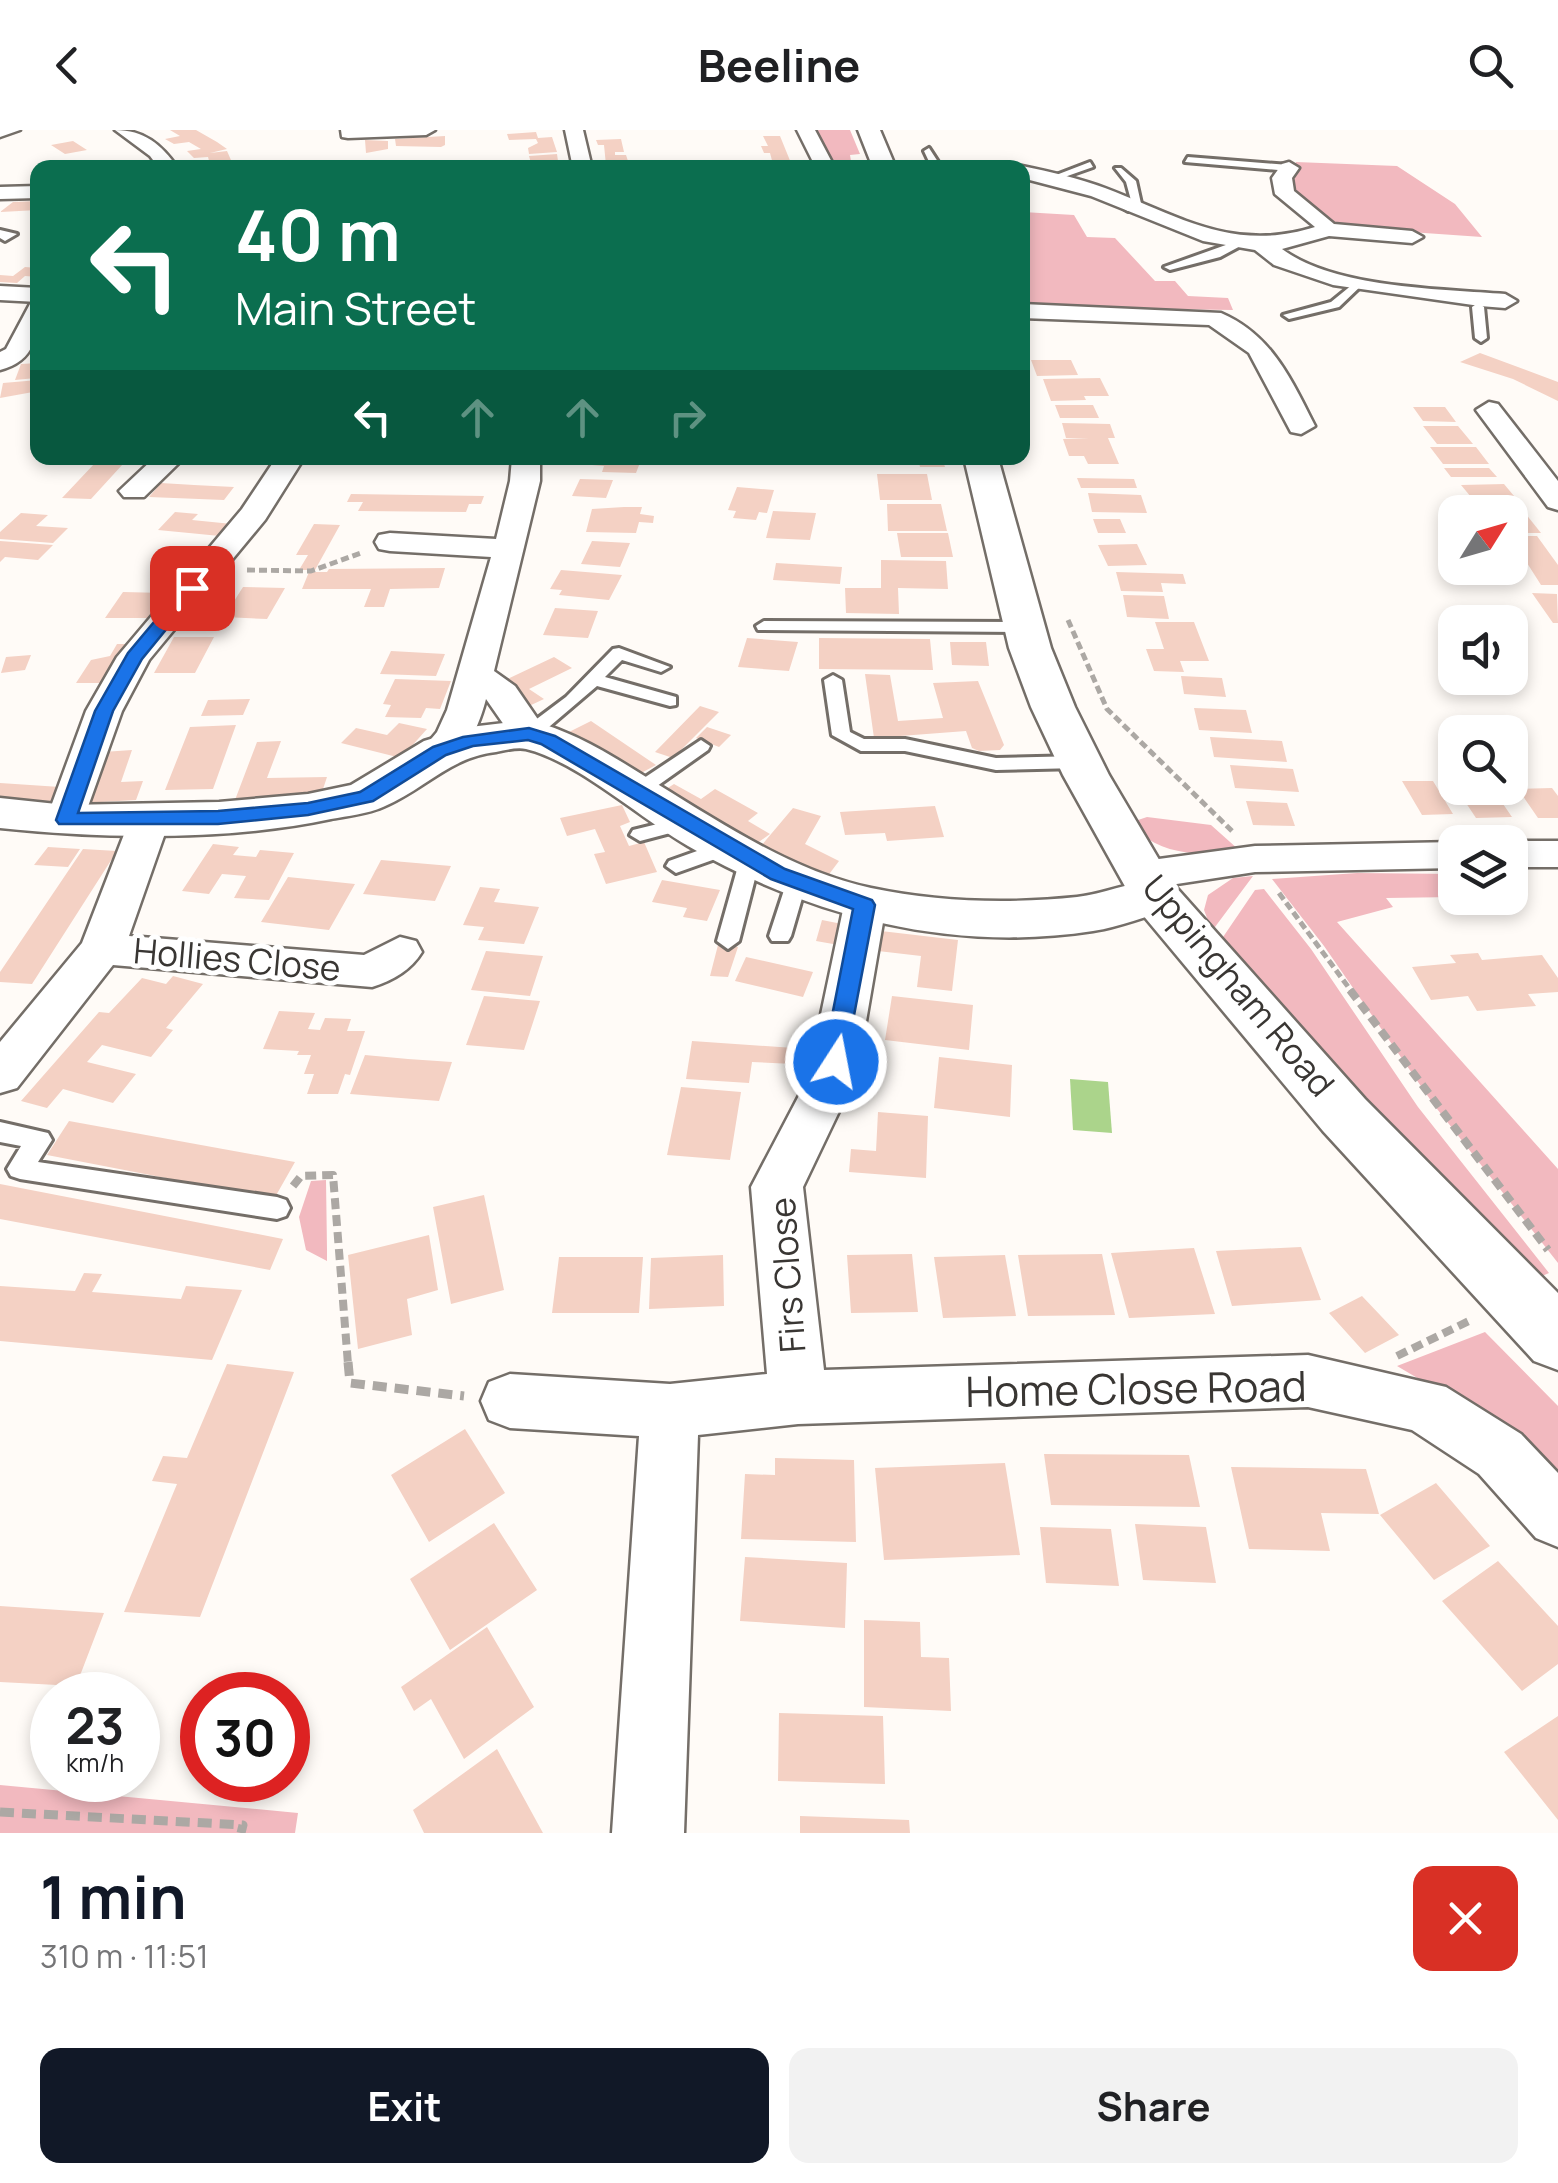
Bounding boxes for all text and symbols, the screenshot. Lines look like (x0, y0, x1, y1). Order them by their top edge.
text: Beeline (698, 34, 860, 96)
icon: back (40, 38, 95, 93)
icon: search (1463, 38, 1518, 93)
text: 40 m (235, 186, 401, 282)
icon: left (70, 200, 200, 330)
text: Main Street (235, 277, 476, 339)
icon: left (345, 390, 400, 445)
icon: ahead (450, 390, 505, 445)
icon: ahead (555, 390, 610, 445)
icon: right (660, 390, 715, 445)
north arrow (1438, 495, 1528, 585)
map controls (1438, 495, 1528, 915)
pin (150, 546, 235, 631)
icon: arrive (165, 561, 220, 616)
button: sound (1438, 605, 1528, 695)
button: search (1438, 715, 1528, 805)
button: layers (1438, 825, 1528, 915)
street label: Uppingham Road (1132, 864, 1346, 1106)
street label: Hollies Close (132, 926, 343, 992)
position arrow (784, 1010, 888, 1114)
street label: Firs Close (758, 1196, 816, 1354)
street label: Home Close Road (965, 1356, 1307, 1420)
speed limit sign: 30 (180, 1672, 310, 1802)
text: 23 (66, 1691, 124, 1759)
text: km/h (66, 1745, 124, 1780)
text: 1 min (40, 1855, 187, 1937)
button: close (1413, 1866, 1518, 1971)
text: 310 m · 11:51 (40, 1934, 209, 1978)
button: Exit (40, 2048, 769, 2163)
button: Share (789, 2048, 1518, 2163)

